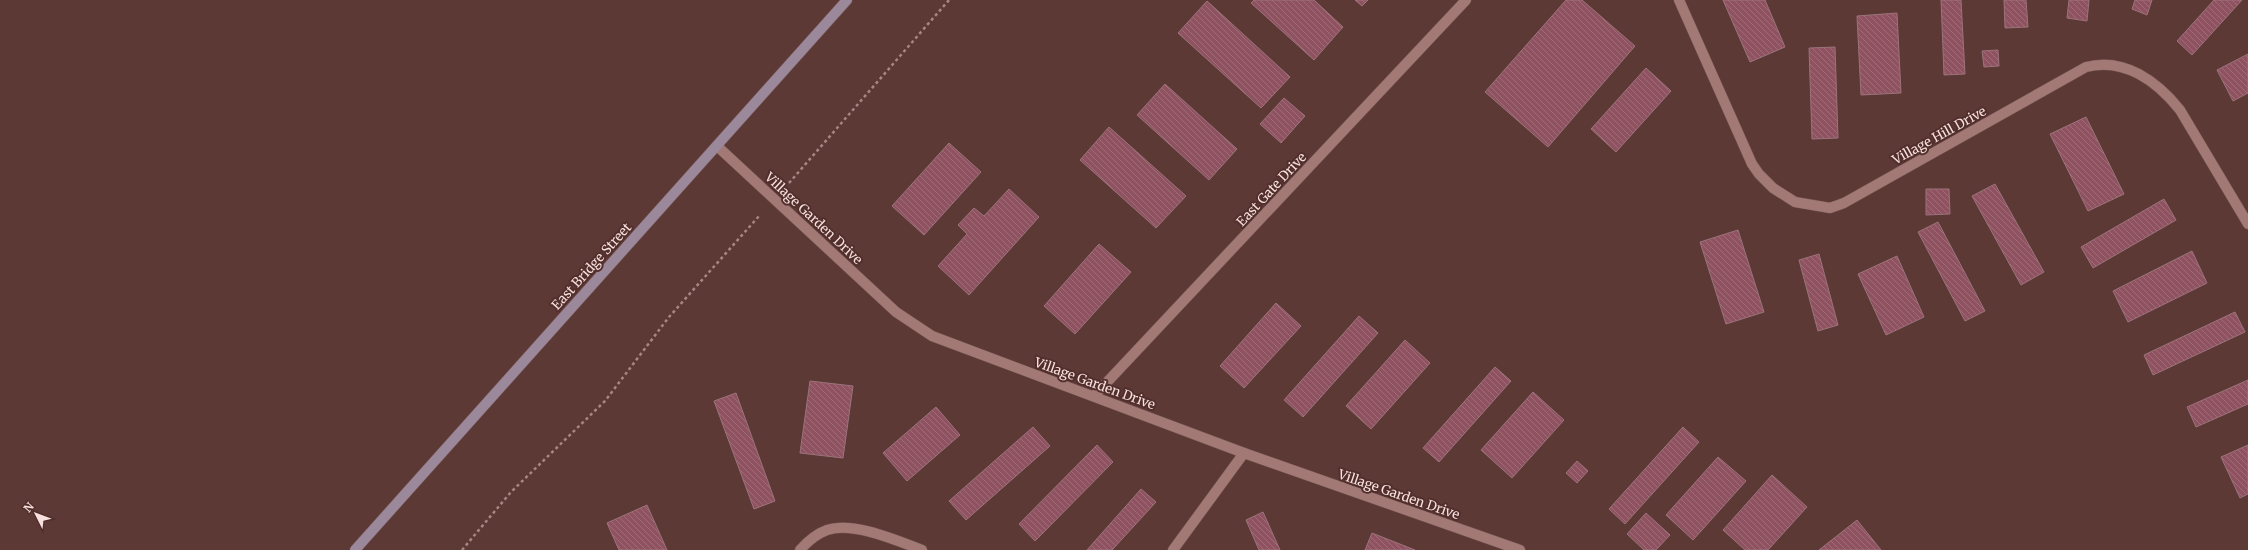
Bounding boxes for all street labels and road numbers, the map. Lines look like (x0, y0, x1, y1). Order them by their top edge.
street label: Village Hill Drive (1888, 102, 1989, 169)
street label: East Gate Drive (1233, 149, 1310, 230)
street label: Village Garden Drive (761, 168, 866, 268)
street label: East Bridge Street (548, 219, 635, 313)
street label: Village Garden Drive (1031, 353, 1158, 413)
street label: Village Garden Drive (1335, 465, 1462, 523)

